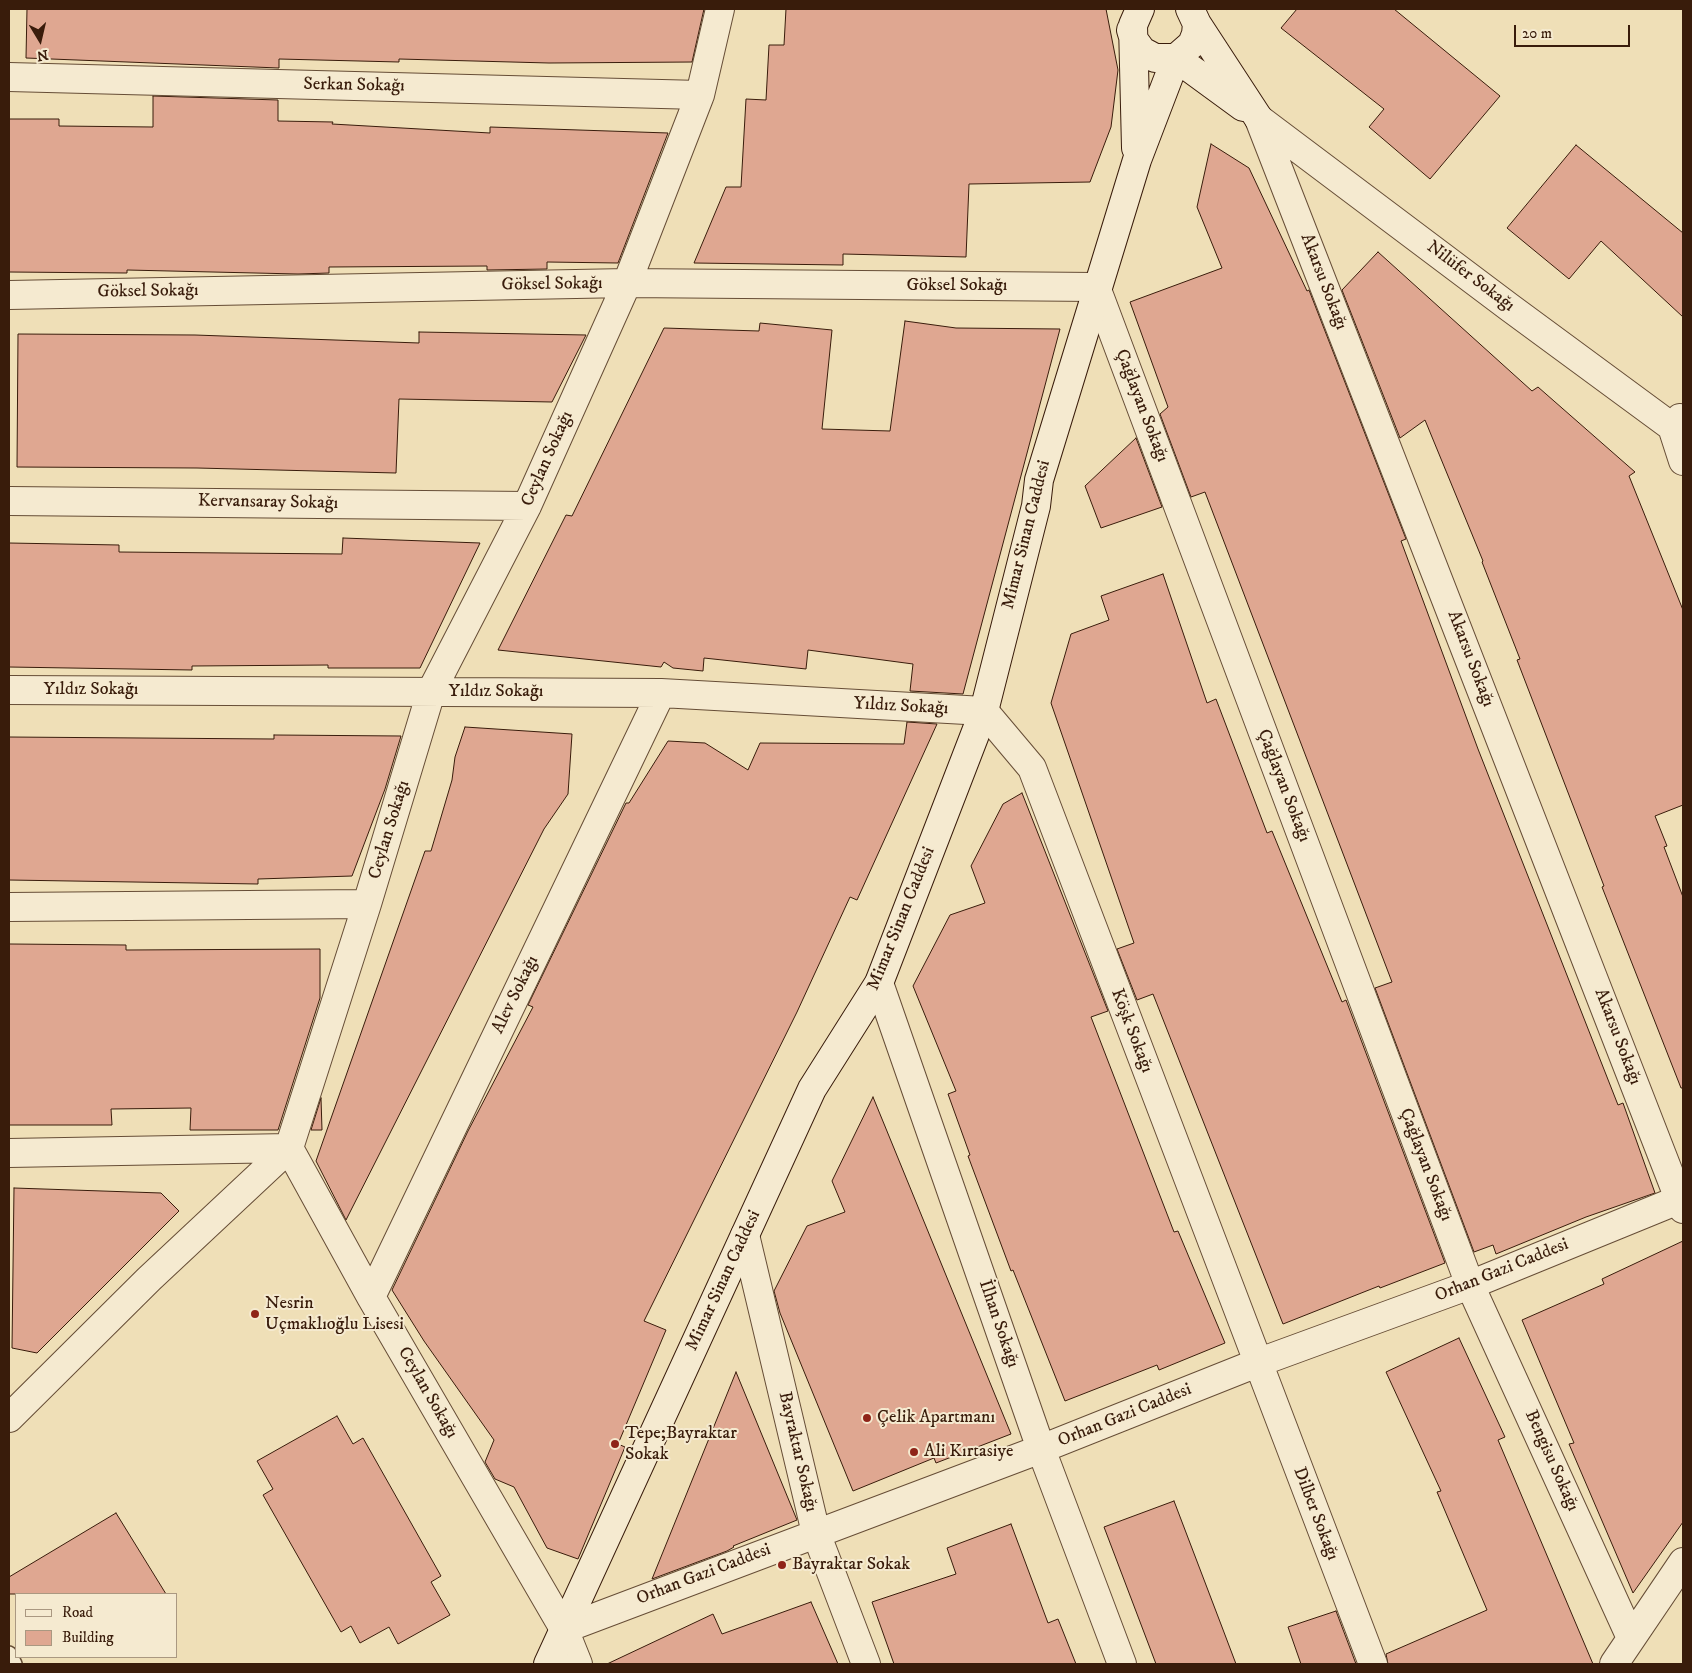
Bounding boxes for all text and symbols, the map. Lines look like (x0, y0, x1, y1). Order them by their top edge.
north arrow (15, 15, 65, 65)
scale bar (1517, 15, 1633, 47)
text: 20 m (1522, 24, 1552, 43)
text: N (35, 45, 49, 65)
street label: Serkan Sokağı (303, 74, 405, 98)
street label: Akarsu Sokağı (1295, 231, 1351, 333)
street label: Nilüfer Sokağı (1422, 237, 1518, 317)
street label: Göksel Sokağı (501, 273, 603, 297)
street label: Göksel Sokağı (906, 275, 1008, 297)
street label: Göksel Sokağı (97, 280, 199, 304)
street label: Çağlayan Sokağı (1110, 347, 1172, 465)
street label: Ceylan Sokağı (517, 408, 579, 510)
street label: Mimar Sinan Caddesi (998, 458, 1056, 612)
street label: Kervansaray Sokağı (198, 491, 338, 515)
street label: Akarsu Sokağı (1442, 608, 1498, 710)
street label: Yıldız Sokağı (44, 679, 138, 701)
street label: Yıldız Sokağı (449, 681, 543, 703)
street label: Yıldız Sokağı (853, 694, 949, 720)
street label: Çağlayan Sokağı (1252, 727, 1314, 845)
street label: Ceylan Sokağı (365, 778, 415, 882)
street label: Mimar Sinan Caddesi (863, 844, 941, 994)
street label: Alev Sokağı (488, 952, 544, 1038)
street label: Köşk Sokağı (1105, 986, 1157, 1076)
street label: Akarsu Sokağı (1589, 986, 1645, 1088)
street label: Çağlayan Sokağı (1394, 1106, 1456, 1224)
street label: Mimar Sinan Caddesi (682, 1207, 766, 1355)
street label: Orhan Gazi Caddesi (1432, 1234, 1572, 1308)
street label: İlhan Sokağı (973, 1277, 1023, 1371)
place label: Nesrin Uçmaklıoğlu Lisesi (265, 1293, 404, 1336)
marker: Nesrin Uçmaklıoğlu Lisesi (249, 1308, 261, 1320)
street label: Ceylan Sokağı (392, 1343, 462, 1443)
street label: Orhan Gazi Caddesi (1055, 1379, 1195, 1453)
street label: Bayraktar Sokağı (773, 1390, 821, 1514)
place label: Çelik Apartmanı (877, 1407, 995, 1429)
street label: Bengisu Sokağı (1519, 1407, 1583, 1515)
marker: Çelik Apartmanı (861, 1412, 873, 1424)
place label: Tepe;Bayraktar Sokak (625, 1423, 737, 1466)
marker: Tepe;Bayraktar Sokak (609, 1438, 621, 1450)
place label: Ali Kırtasiye (924, 1441, 1013, 1463)
marker: Ali Kırtasiye (908, 1446, 920, 1458)
street label: Dilber Sokağı (1287, 1464, 1343, 1564)
street label: Orhan Gazi Caddesi (634, 1539, 774, 1611)
place label: Bayraktar Sokak (792, 1554, 910, 1576)
marker: Bayraktar Sokak (776, 1559, 788, 1571)
legend (15, 1593, 178, 1658)
text: Road (62, 1603, 93, 1622)
text: Building (62, 1628, 114, 1647)

